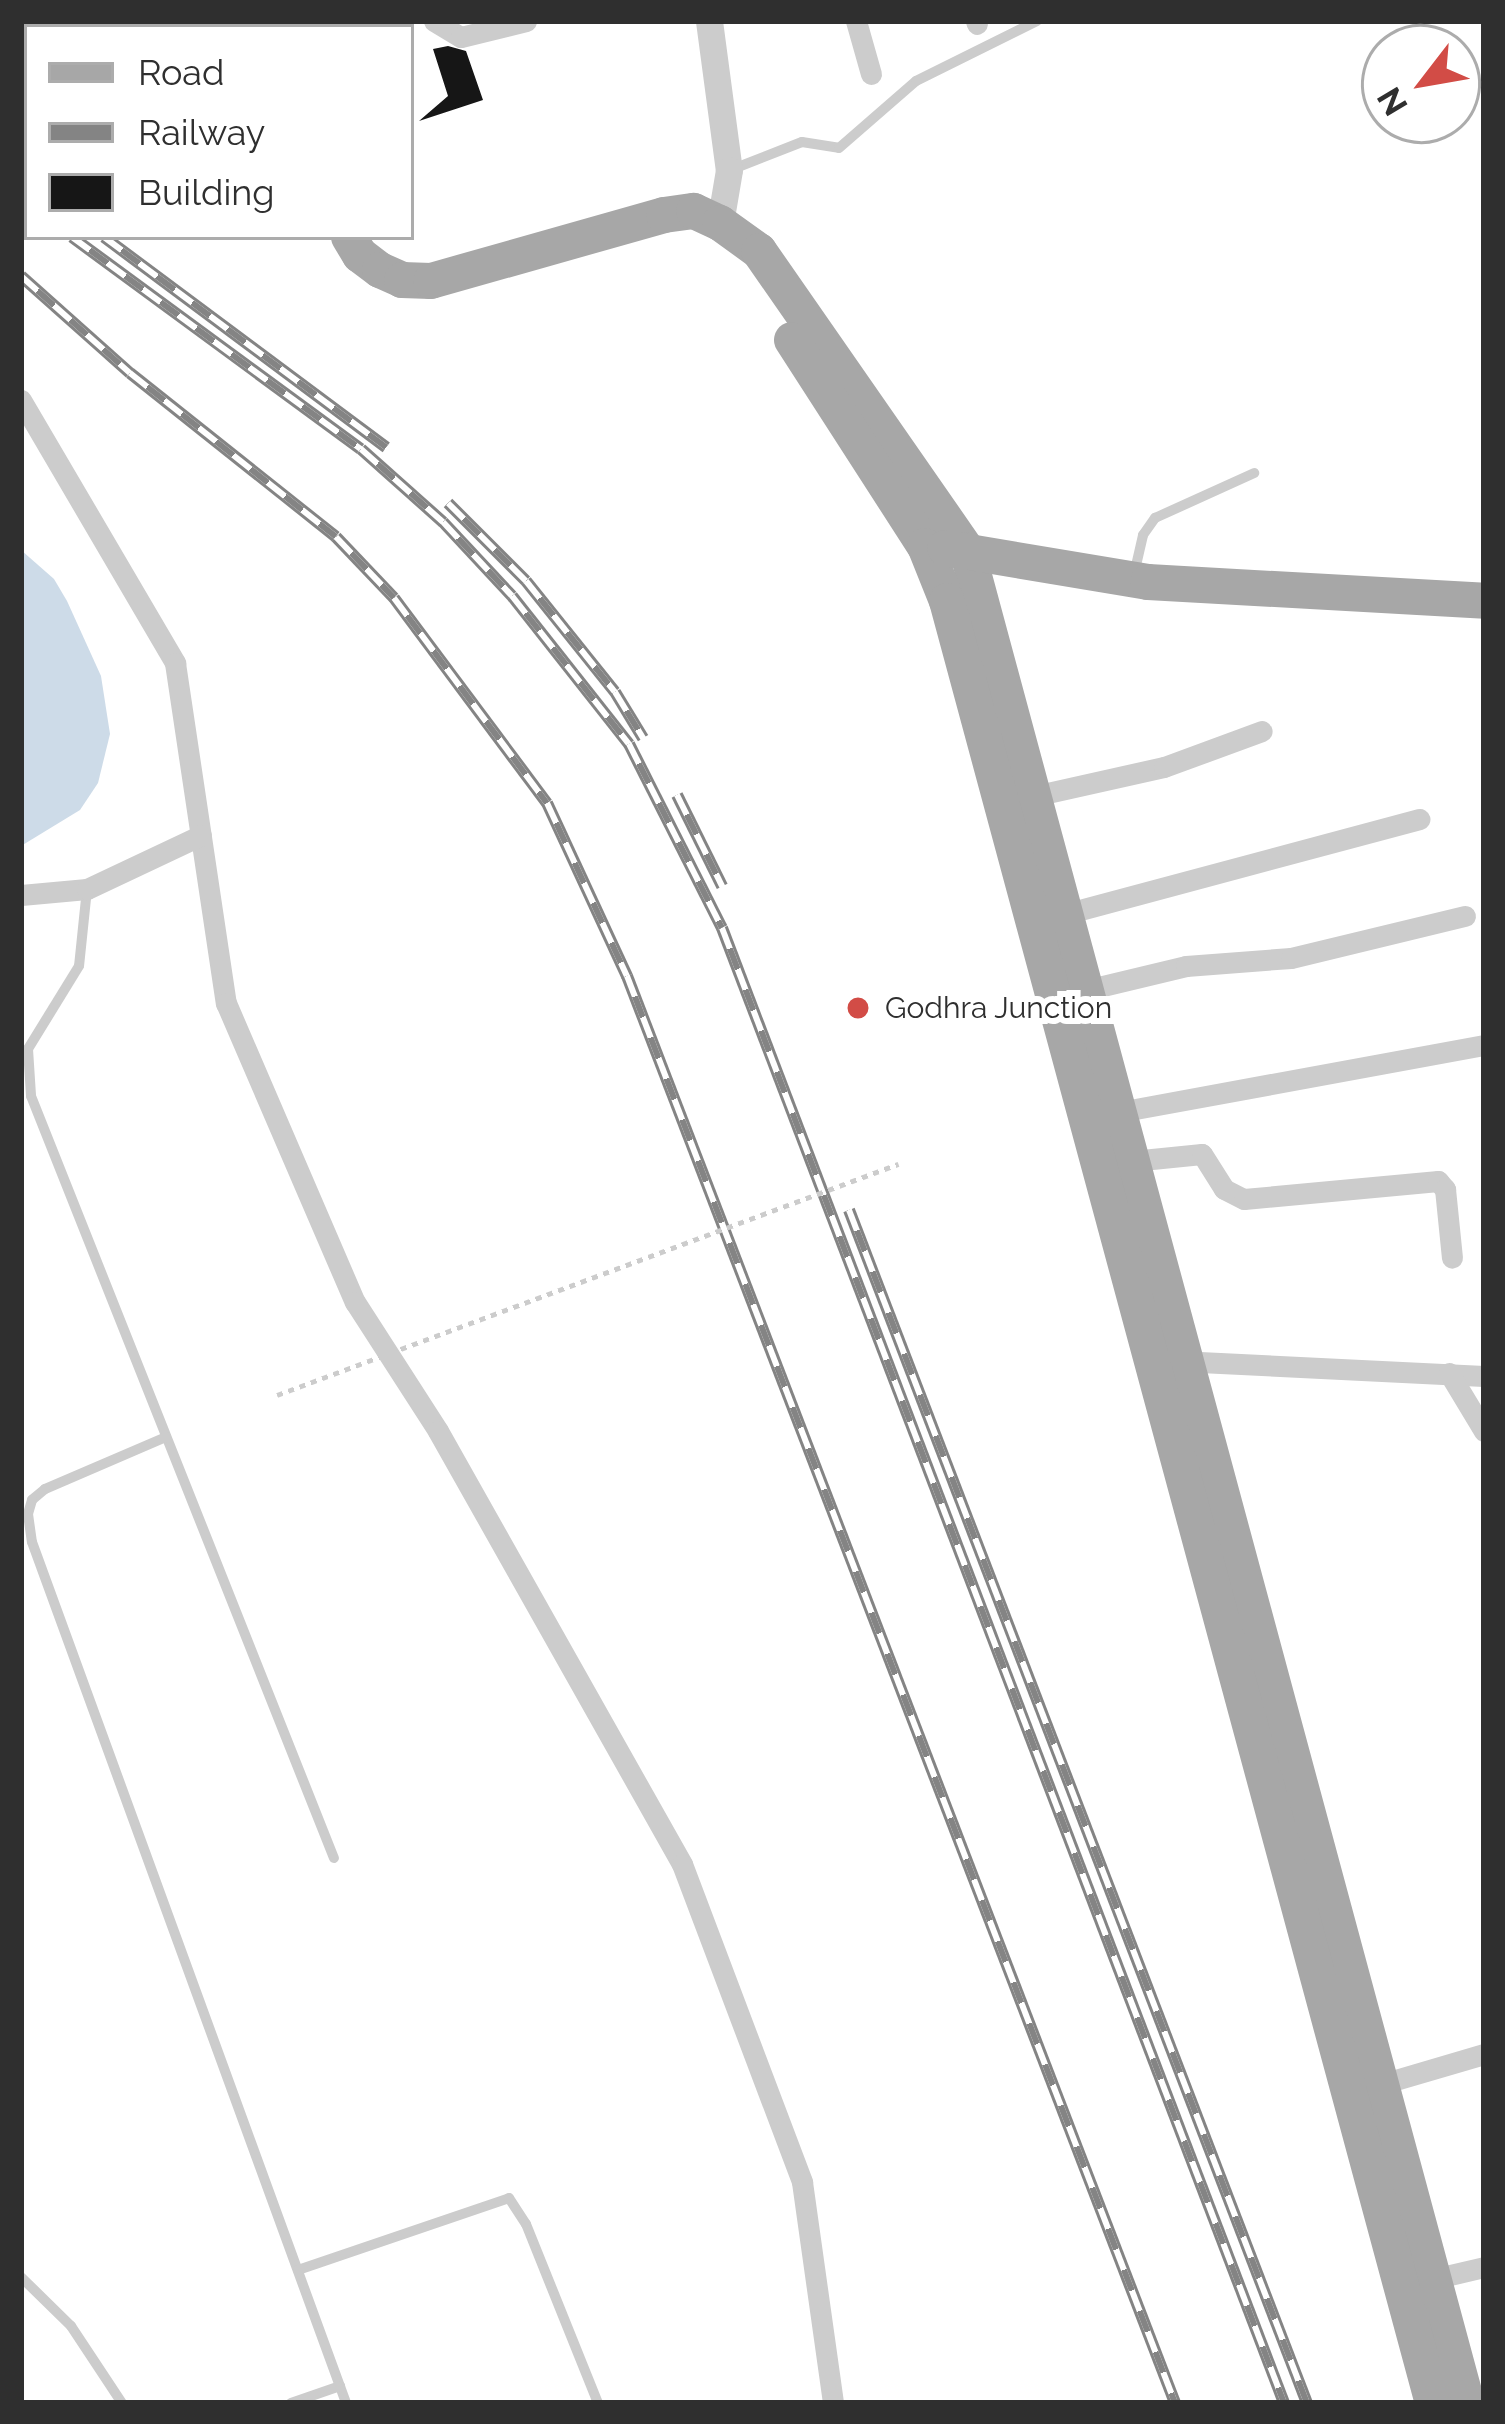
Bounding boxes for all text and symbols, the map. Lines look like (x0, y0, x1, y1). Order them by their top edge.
legend (24, 24, 414, 240)
north arrow (1361, 24, 1481, 144)
text: Road (138, 51, 224, 93)
text: N (1369, 80, 1415, 122)
text: Railway (138, 111, 265, 153)
text: Building (138, 171, 274, 213)
place label: Godhra Junction (885, 990, 1113, 1026)
marker: Godhra Junction (842, 992, 874, 1024)

